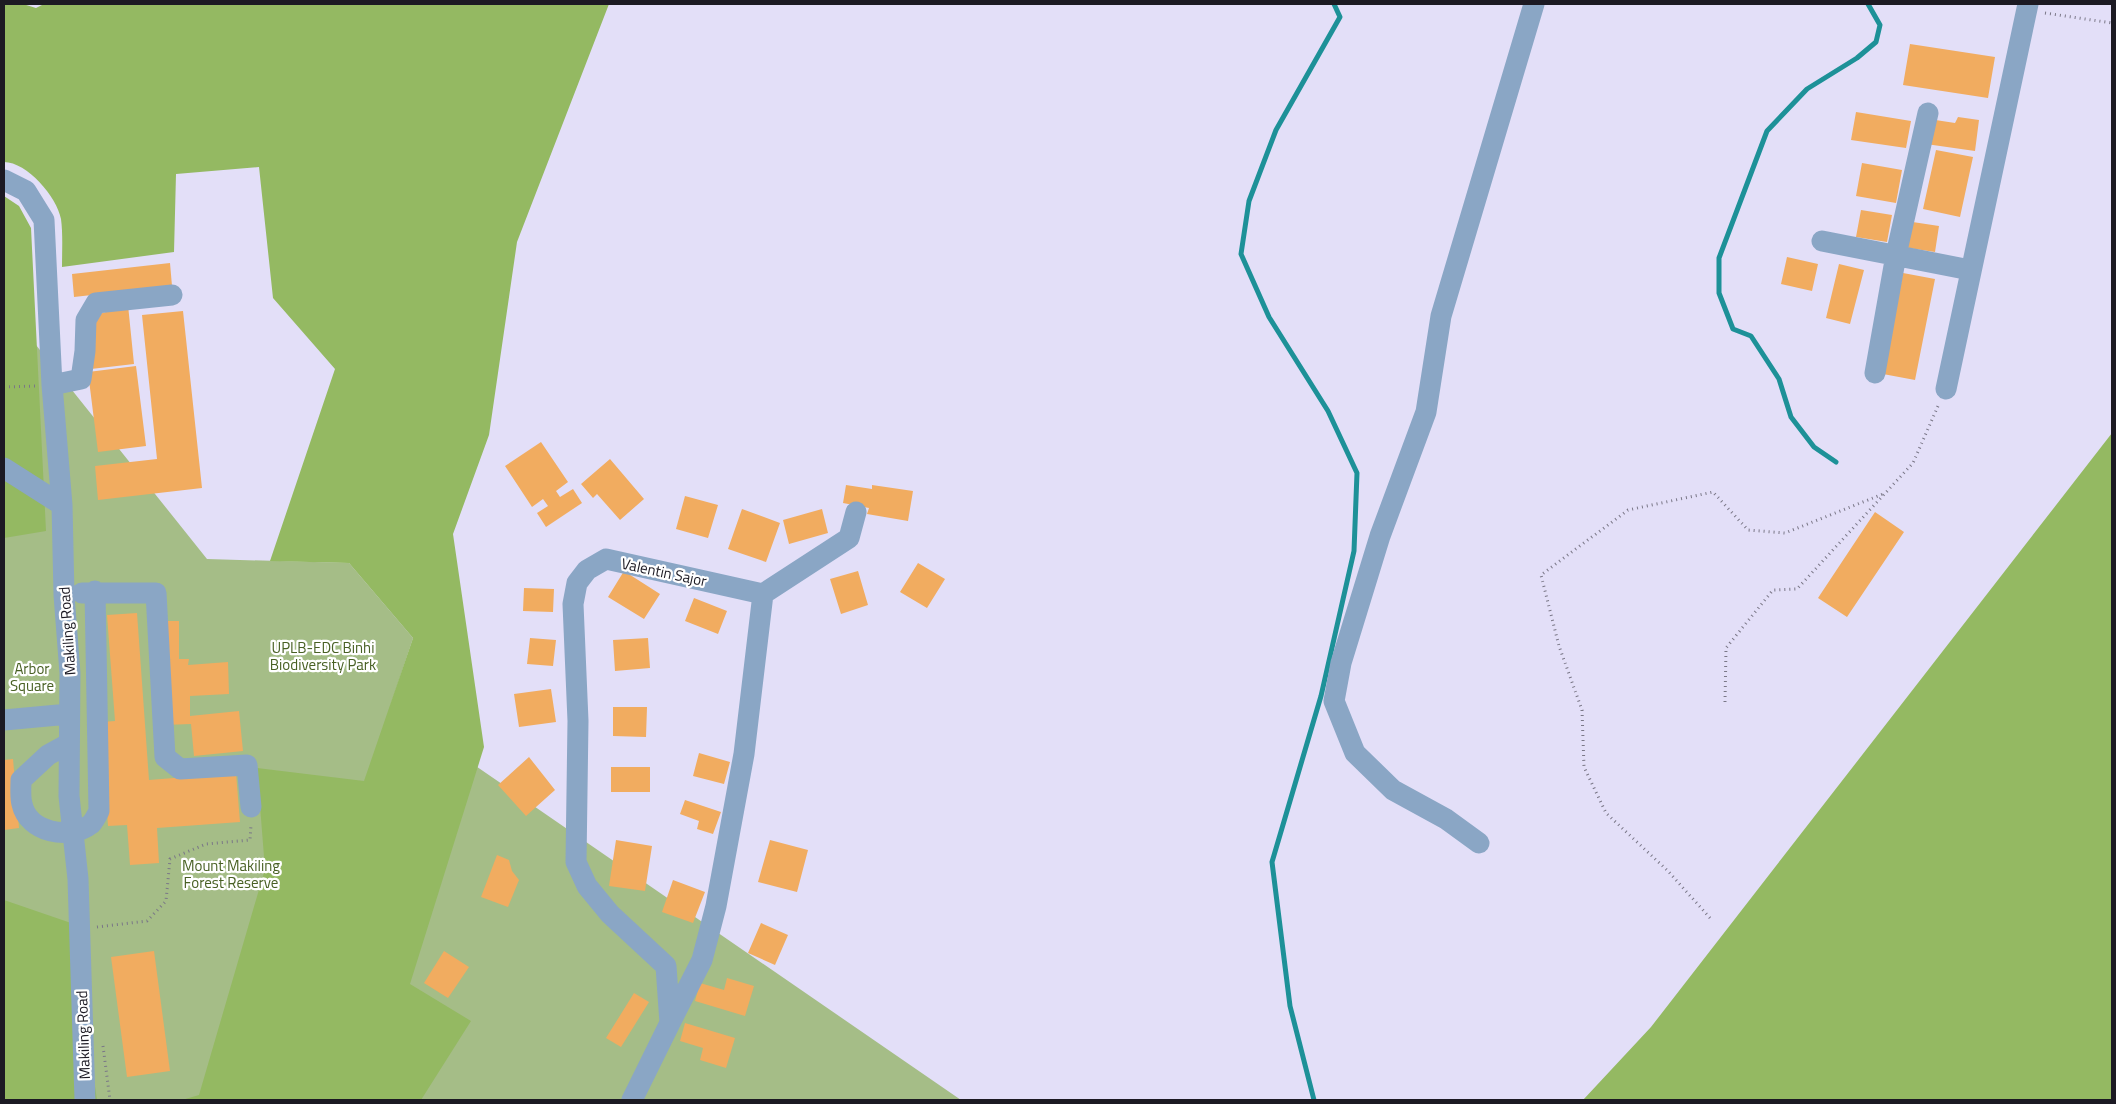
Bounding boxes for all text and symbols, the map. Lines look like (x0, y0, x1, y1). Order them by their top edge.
street label: Valentin Sajor (619, 552, 709, 592)
street label: Makiling Road (52, 586, 82, 676)
park label: UPLB-EDC Binhi Biodiversity Park (270, 636, 376, 676)
park label: Arbor Square (10, 657, 54, 697)
park label: Mount Makiling Forest Reserve (182, 854, 280, 894)
street label: Makiling Road (70, 990, 96, 1080)

